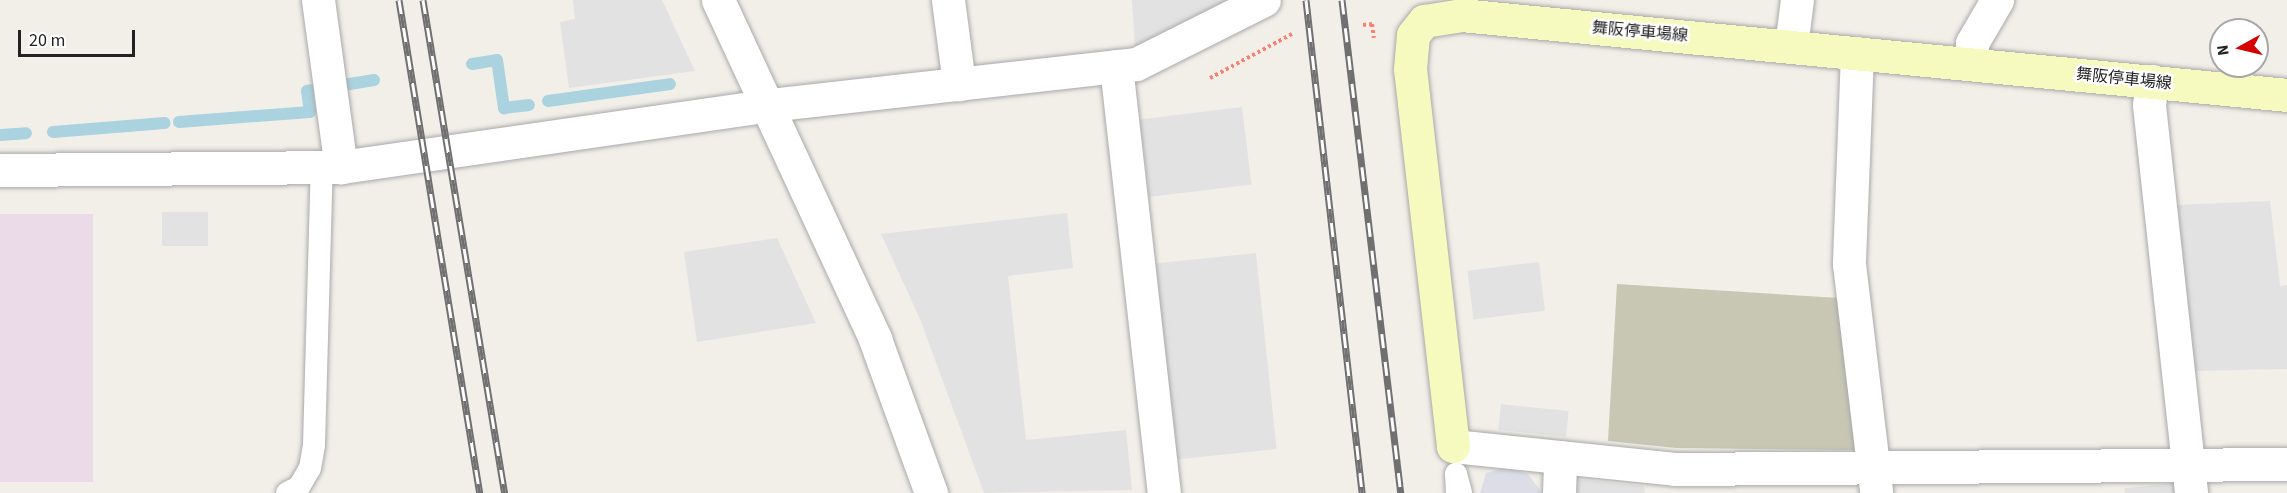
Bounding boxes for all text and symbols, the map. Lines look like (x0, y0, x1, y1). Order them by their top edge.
scale bar (21, 18, 138, 56)
street label: 舞阪停車場線 (1591, 18, 1689, 46)
north arrow (2209, 18, 2269, 78)
text: 20 m (29, 28, 65, 53)
text: N (2212, 43, 2235, 57)
street label: 舞阪停車場線 (2075, 64, 2173, 94)

